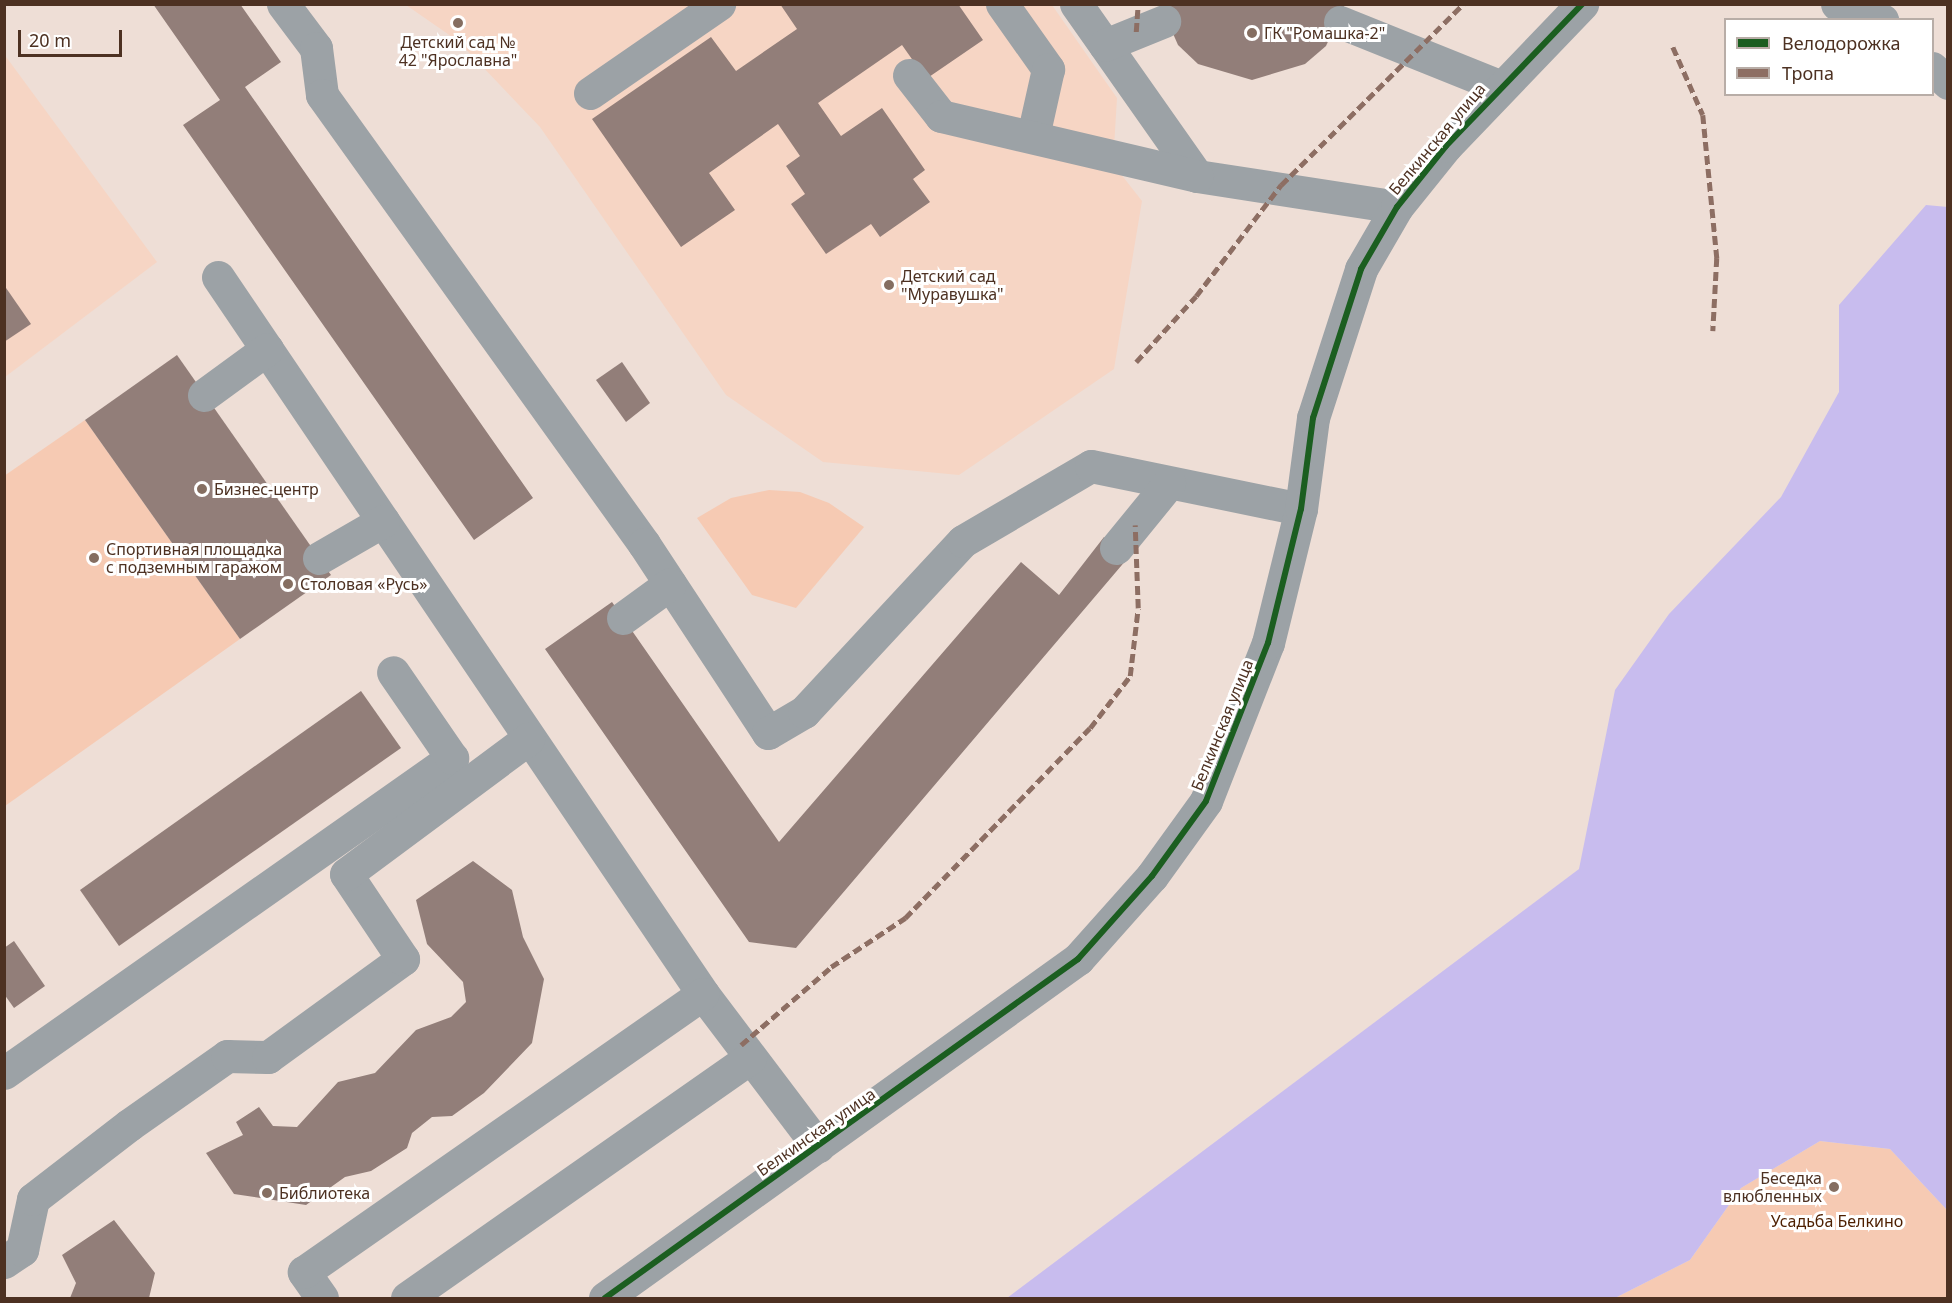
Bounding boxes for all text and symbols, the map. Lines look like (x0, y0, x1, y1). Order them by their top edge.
marker: Детский сад № 42 "Ярославна" (451, 16, 465, 30)
scale bar (21, 18, 124, 56)
legend (1724, 18, 1934, 96)
place label: ГК "Ромашка-2" (1264, 23, 1385, 43)
marker: ГК "Ромашка-2" (1245, 26, 1259, 40)
text: 20 m (29, 28, 71, 52)
text: Велодорожка (1782, 31, 1900, 55)
place label: Детский сад № 42 "Ярославна" (399, 32, 517, 70)
text: Тропа (1782, 61, 1834, 85)
street label: Белкинская улица (1385, 79, 1489, 199)
place label: Детский сад "Муравушка" (901, 266, 1004, 304)
marker: Детский сад "Муравушка" (882, 278, 896, 292)
place label: Бизнес-центр (214, 479, 319, 499)
marker: Бизнес-центр (195, 482, 209, 496)
place label: Спортивная площадка с подземным гаражом (106, 539, 282, 577)
marker: Спортивная площадка с подземным гаражом (87, 551, 101, 565)
place label: Столовая «Русь» (300, 574, 427, 594)
marker: Столовая «Русь» (281, 577, 295, 591)
street label: Белкинская улица (1187, 657, 1257, 793)
street label: Белкинская улица (753, 1084, 879, 1180)
place label: Беседка влюбленных (1723, 1168, 1822, 1206)
marker: Беседка влюбленных (1827, 1180, 1841, 1194)
place label: Библиотека (279, 1183, 370, 1203)
marker: Библиотека (260, 1186, 274, 1200)
park label: Усадьба Белкино (1771, 1211, 1903, 1231)

